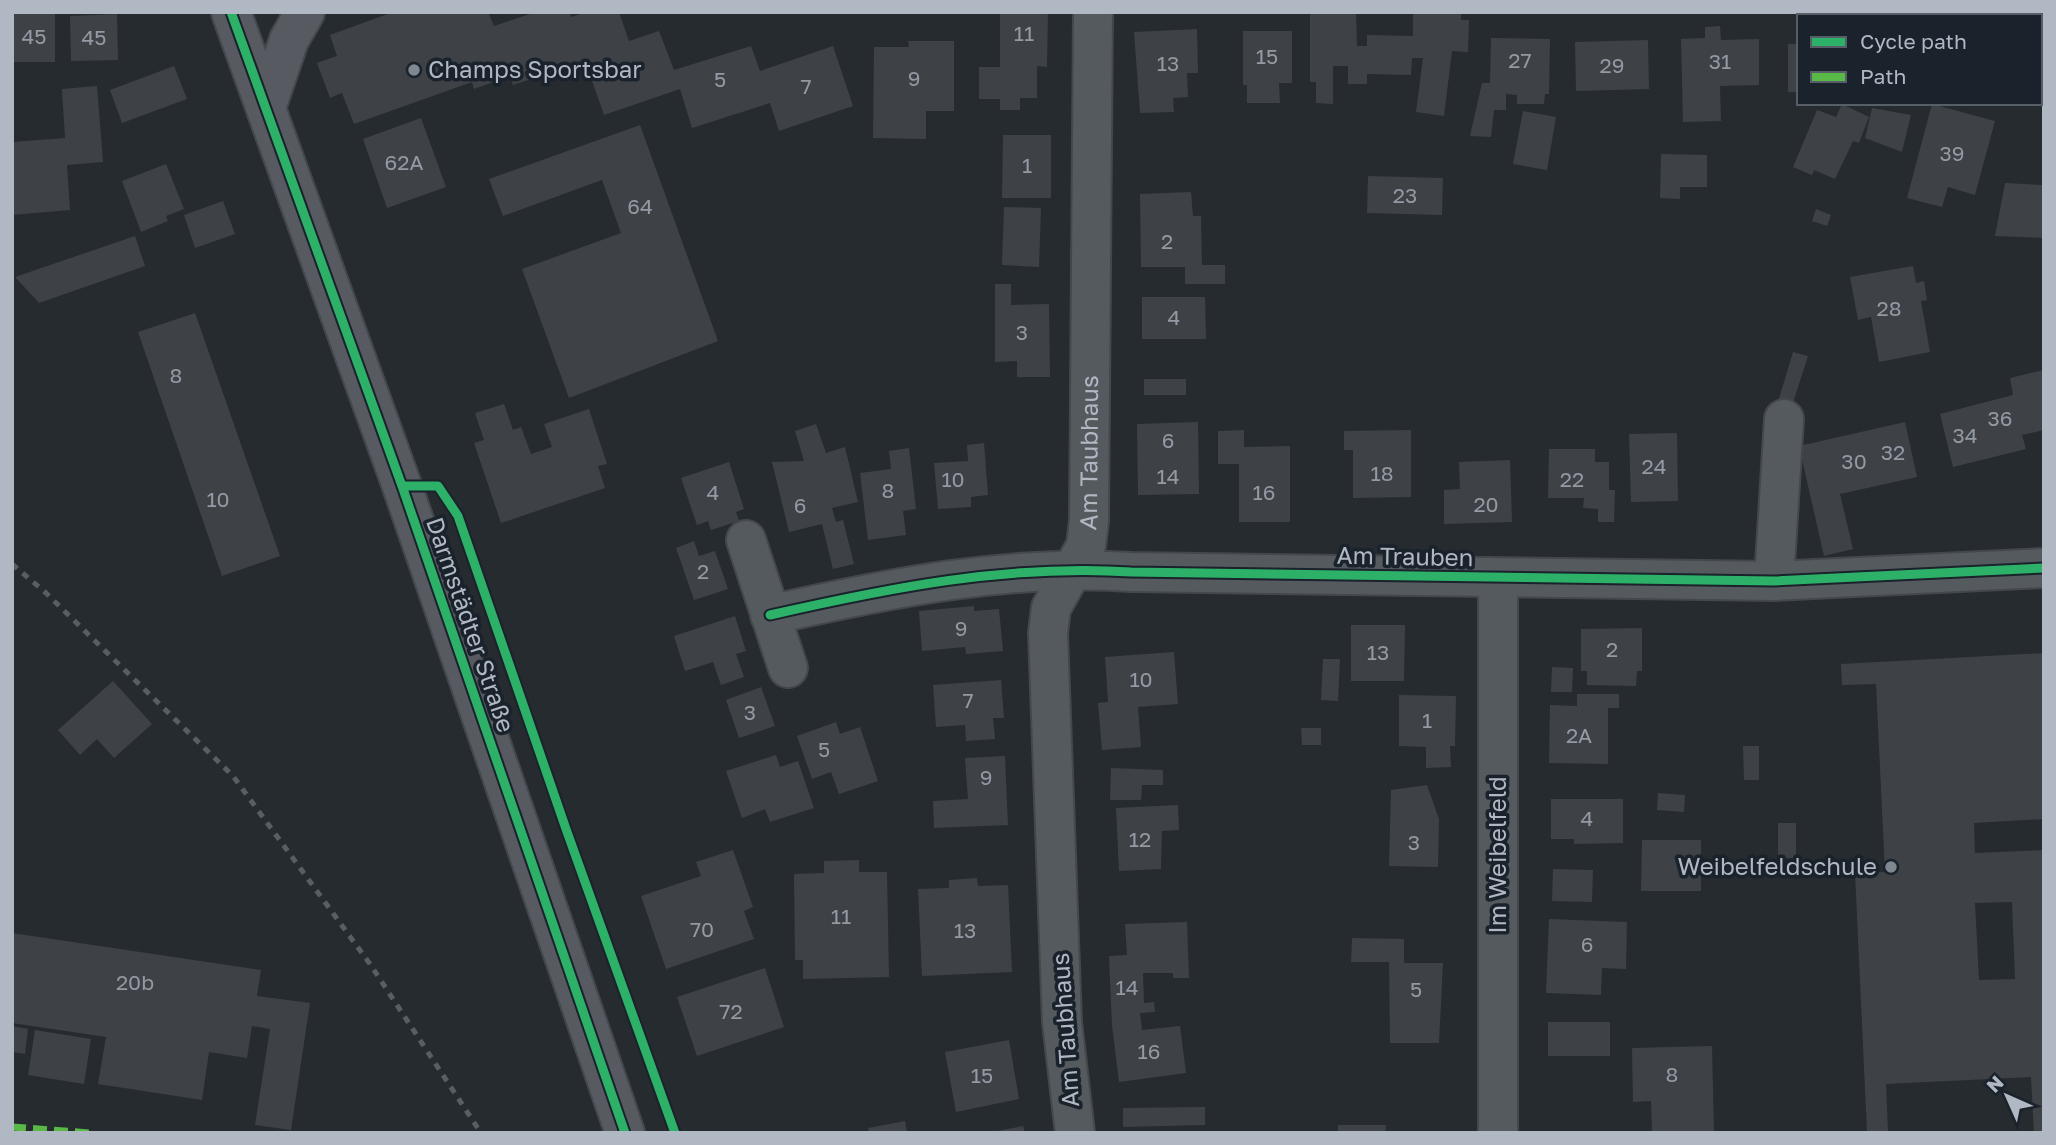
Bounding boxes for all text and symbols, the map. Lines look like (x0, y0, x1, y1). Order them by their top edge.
legend (1797, 14, 2042, 105)
house number: 11 (1014, 20, 1034, 46)
house number: 45 (22, 23, 47, 49)
house number: 45 (82, 24, 107, 50)
text: Cycle path (1860, 28, 1967, 54)
house number: 15 (1256, 43, 1278, 69)
house number: 27 (1508, 47, 1532, 73)
house number: 31 (1709, 48, 1731, 74)
house number: 13 (1157, 50, 1179, 76)
house number: 29 (1600, 52, 1624, 78)
place label: Champs Sportsbar (428, 54, 642, 83)
marker: Champs Sportsbar (406, 62, 422, 78)
text: Path (1860, 63, 1907, 89)
house number: 9 (908, 65, 920, 91)
house number: 5 (714, 66, 726, 92)
house number: 7 (800, 73, 812, 99)
house number: 39 (1940, 140, 1965, 166)
house number: 62A (385, 149, 423, 175)
house number: 1 (1022, 152, 1032, 178)
house number: 23 (1393, 182, 1417, 208)
house number: 64 (627, 193, 653, 219)
house number: 2 (1161, 228, 1173, 254)
house number: 28 (1877, 295, 1902, 321)
house number: 4 (1168, 304, 1180, 330)
house number: 3 (1016, 319, 1028, 345)
house number: 8 (170, 362, 182, 388)
street label: Am Taubhaus (1072, 375, 1103, 531)
house number: 36 (1988, 405, 2013, 431)
house number: 34 (1952, 422, 1978, 448)
house number: 6 (1162, 427, 1174, 453)
house number: 32 (1881, 439, 1905, 465)
house number: 30 (1841, 448, 1867, 474)
house number: 24 (1642, 453, 1667, 479)
house number: 18 (1371, 460, 1394, 486)
house number: 14 (1157, 463, 1180, 489)
house number: 10 (941, 466, 965, 492)
house number: 22 (1560, 466, 1584, 492)
house number: 8 (882, 477, 894, 503)
house number: 4 (707, 479, 719, 505)
house number: 16 (1253, 479, 1275, 505)
house number: 10 (206, 486, 230, 512)
house number: 20 (1473, 491, 1499, 517)
house number: 6 (794, 492, 806, 518)
street label: Darmstädter Straße (421, 513, 522, 736)
street label: Am Trauben (1336, 540, 1474, 571)
house number: 2 (697, 558, 709, 584)
house number: 9 (955, 615, 967, 641)
house number: 2 (1606, 636, 1618, 662)
house number: 13 (1367, 639, 1389, 665)
house number: 10 (1129, 666, 1153, 692)
house number: 7 (962, 687, 974, 713)
house number: 3 (744, 699, 756, 725)
house number: 1 (1422, 707, 1432, 733)
house number: 2A (1566, 722, 1592, 748)
house number: 5 (818, 736, 830, 762)
house number: 9 (980, 764, 992, 790)
street label: Im Weibelfeld (1482, 776, 1511, 934)
house number: 4 (1581, 805, 1593, 831)
house number: 12 (1129, 826, 1151, 852)
house number: 3 (1408, 829, 1420, 855)
place label: Weibelfeldschule (1678, 851, 1877, 880)
marker: Weibelfeldschule (1883, 859, 1899, 875)
house number: 11 (831, 903, 851, 929)
house number: 70 (690, 916, 714, 942)
house number: 13 (954, 917, 976, 943)
house number: 6 (1581, 931, 1593, 957)
street label: Am Taubhaus (1045, 952, 1084, 1108)
house number: 20b (116, 969, 154, 995)
house number: 14 (1116, 974, 1139, 1000)
house number: 5 (1410, 976, 1422, 1002)
house number: 72 (719, 998, 743, 1024)
house number: 16 (1138, 1038, 1160, 1064)
house number: 8 (1666, 1061, 1678, 1087)
north arrow (1972, 1061, 2042, 1131)
house number: 15 (971, 1062, 993, 1088)
text: N (1981, 1070, 2008, 1097)

